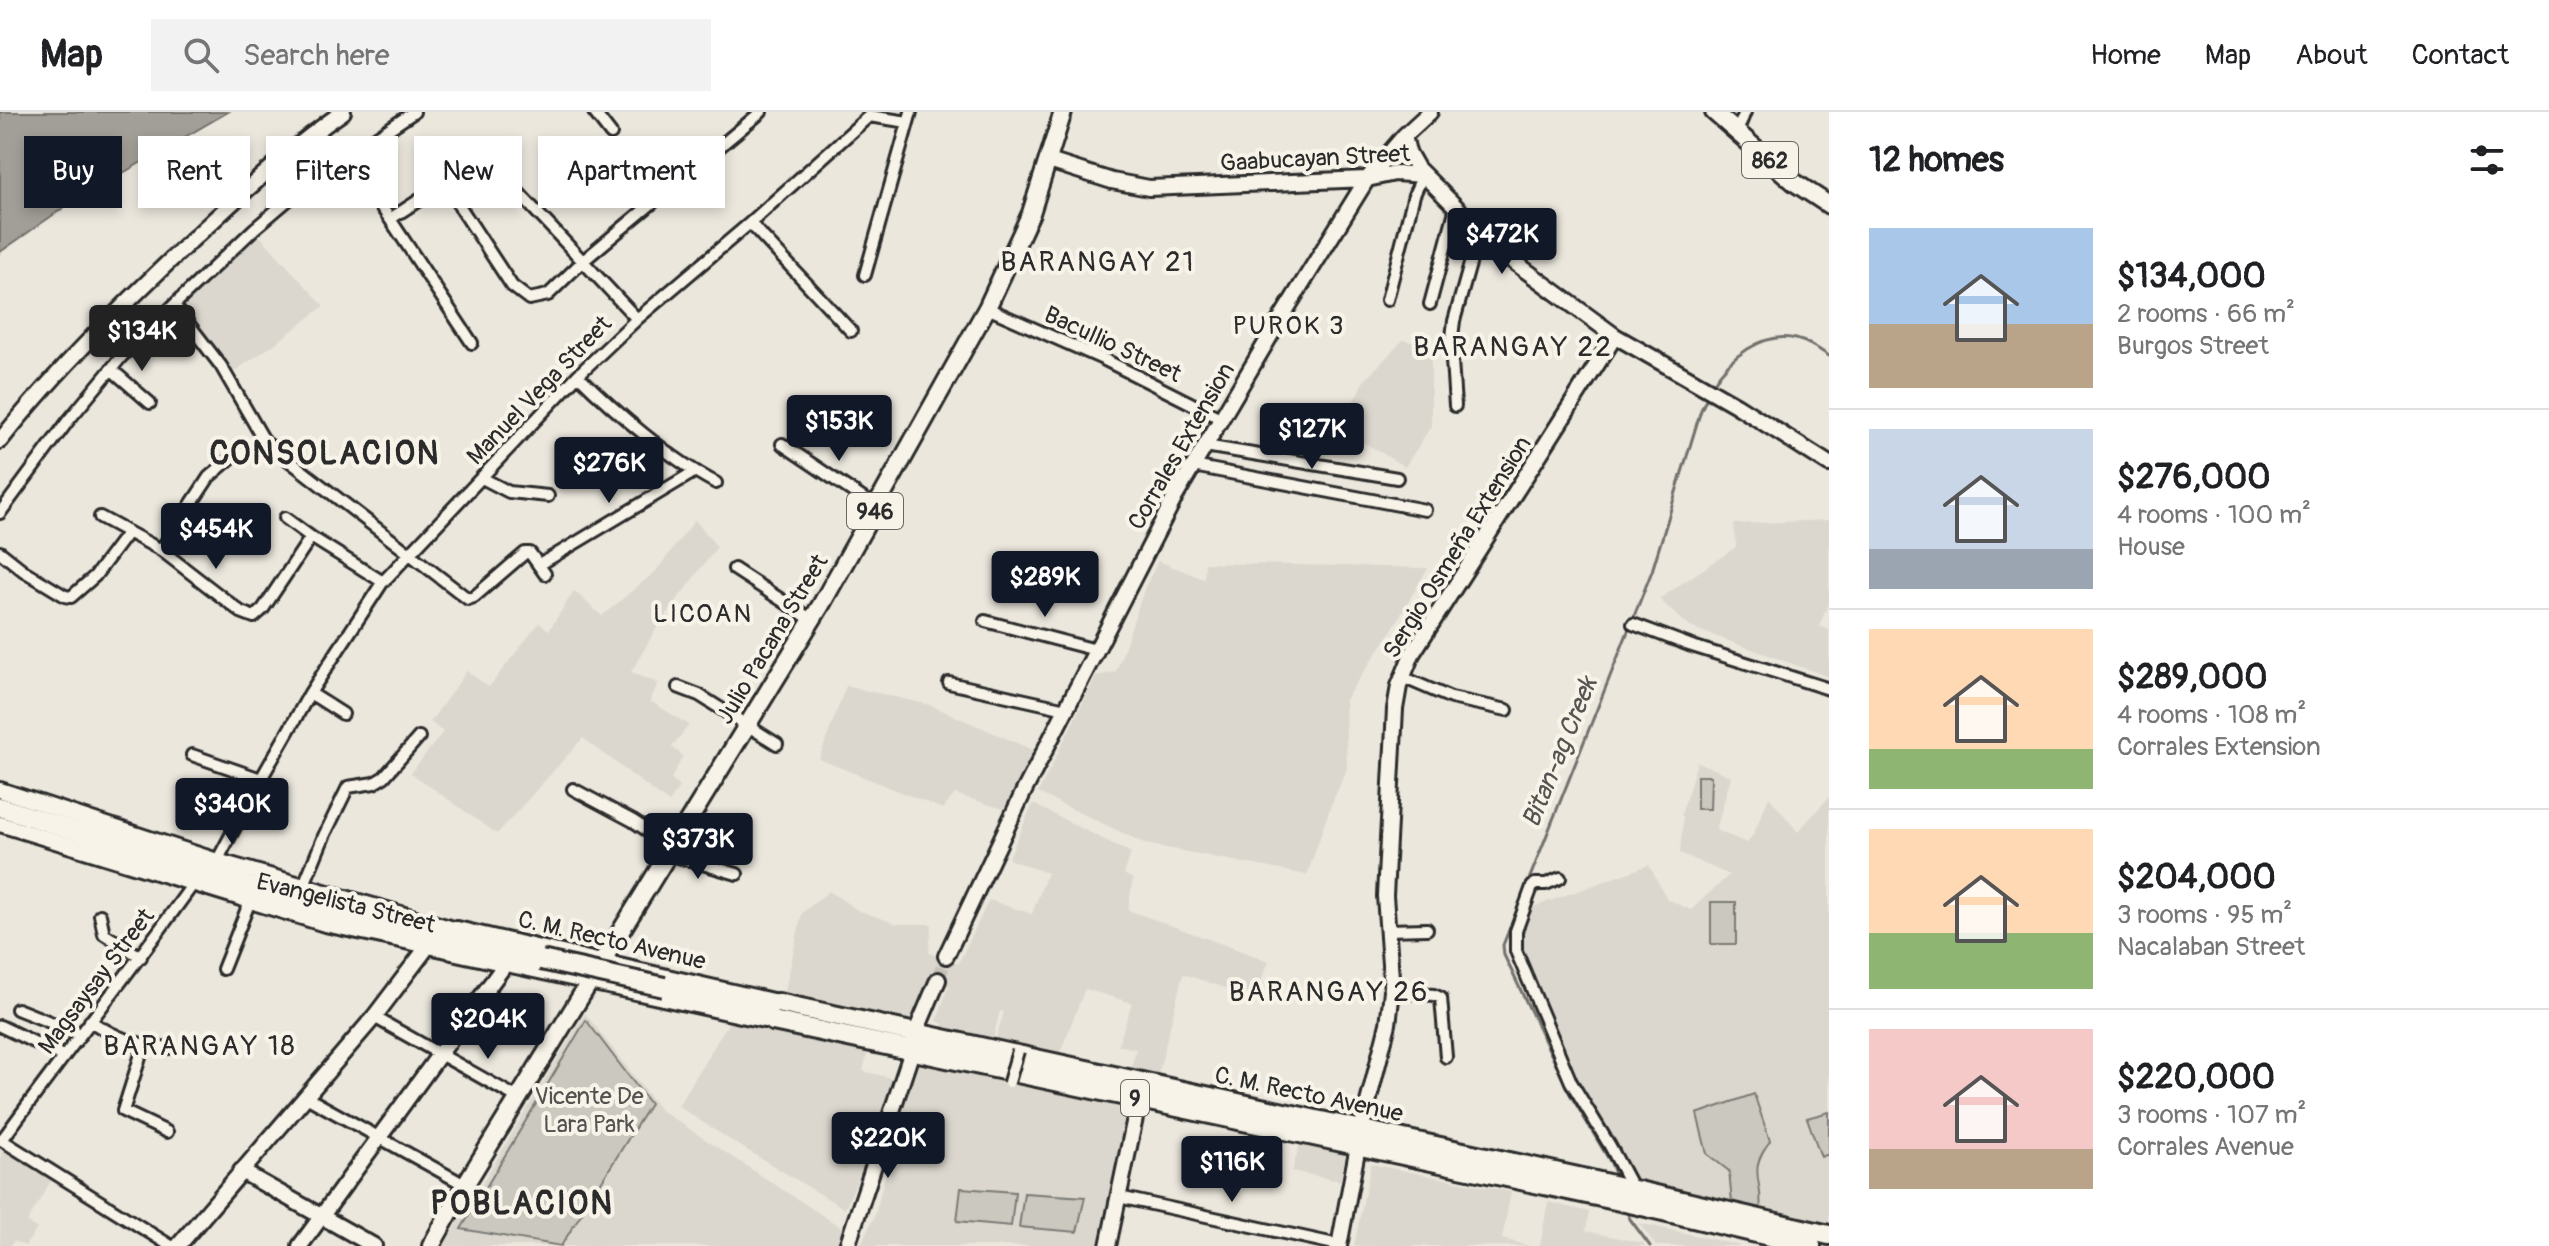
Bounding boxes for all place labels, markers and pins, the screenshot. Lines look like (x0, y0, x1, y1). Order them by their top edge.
pin: $472K (1446, 208, 1558, 276)
pin: $134K (86, 305, 198, 373)
pin: $153K (783, 395, 895, 463)
pin: $127K (1256, 403, 1368, 471)
pin: $276K (553, 437, 665, 505)
pin: $454K (160, 503, 272, 571)
pin: $289K (989, 551, 1101, 619)
pin: $340K (176, 778, 288, 846)
pin: $373K (642, 813, 754, 881)
pin: $204K (432, 993, 544, 1061)
pin: $220K (832, 1112, 944, 1180)
pin: $116K (1176, 1136, 1288, 1204)

